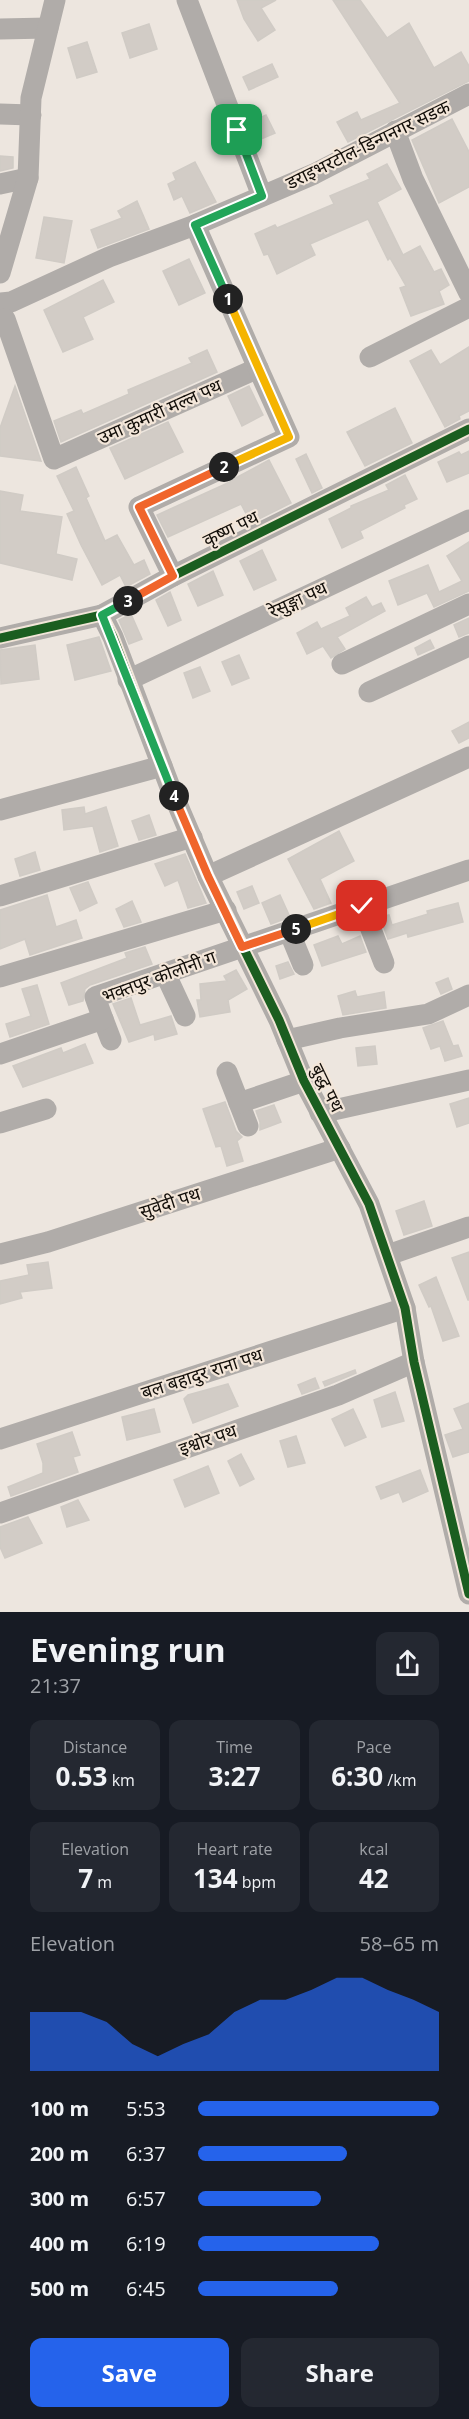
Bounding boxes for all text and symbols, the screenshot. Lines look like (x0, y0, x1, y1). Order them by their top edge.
street label: डराइभरटोल-डिन्गनगर सडक (281, 93, 455, 195)
pin (211, 104, 262, 155)
icon: arrive (220, 113, 253, 146)
pin: 1 (213, 284, 243, 314)
text: 1 (223, 288, 233, 310)
street label: उमा कुमारी मल्ल पथ (94, 373, 226, 450)
pin: 2 (209, 452, 239, 482)
text: 2 (219, 456, 229, 478)
street label: कृष्ण पथ (199, 504, 263, 553)
street label: रेसुङ्गा पथ (264, 575, 332, 624)
pin: 3 (113, 586, 143, 616)
text: 3 (123, 590, 133, 612)
pin: 4 (159, 781, 189, 811)
text: 4 (169, 785, 179, 807)
pin (336, 880, 387, 931)
icon: check (345, 889, 378, 922)
pin: 5 (281, 914, 311, 944)
text: 5 (291, 918, 301, 940)
street label: भक्तपुर कोलोनी ग (98, 944, 220, 1009)
street label: बुद्ध पथ (305, 1059, 350, 1117)
street label: सुवेदी पथ (136, 1181, 204, 1224)
street label: बल बहादुर राना पथ (138, 1342, 266, 1405)
street label: इश्वोर पथ (176, 1418, 240, 1460)
text: Evening run (30, 1627, 226, 1672)
button: share (376, 1632, 439, 1695)
text: 21:37 (30, 1672, 81, 1699)
text: Distance (63, 1736, 127, 1758)
text: Time (216, 1736, 253, 1758)
text: Pace (356, 1736, 391, 1758)
text: 0.53 (55, 1758, 107, 1794)
text: 3:27 (208, 1758, 261, 1794)
text: 6:30 (331, 1758, 383, 1794)
text: km (107, 1769, 135, 1791)
text: /km (383, 1769, 416, 1791)
text: Elevation (61, 1838, 129, 1860)
text: Heart rate (196, 1838, 273, 1860)
text: kcal (359, 1838, 388, 1860)
text: 7 (78, 1860, 93, 1896)
text: 134 (193, 1860, 238, 1896)
text: 42 (359, 1860, 389, 1896)
text: m (93, 1871, 112, 1893)
text: bpm (238, 1871, 276, 1893)
text: Elevation (30, 1930, 115, 1957)
text: 58–65 m (360, 1930, 439, 1957)
text: 100 m (30, 2095, 89, 2122)
text: 5:53 (126, 2095, 166, 2122)
text: 200 m (30, 2140, 89, 2167)
text: 6:37 (126, 2140, 166, 2167)
text: 300 m (30, 2185, 89, 2212)
text: 6:57 (126, 2185, 166, 2212)
text: 400 m (30, 2230, 89, 2257)
text: 6:19 (126, 2230, 166, 2257)
text: 500 m (30, 2275, 89, 2302)
text: 6:45 (126, 2275, 166, 2302)
button: Save (30, 2338, 229, 2407)
button: Share (241, 2338, 439, 2407)

